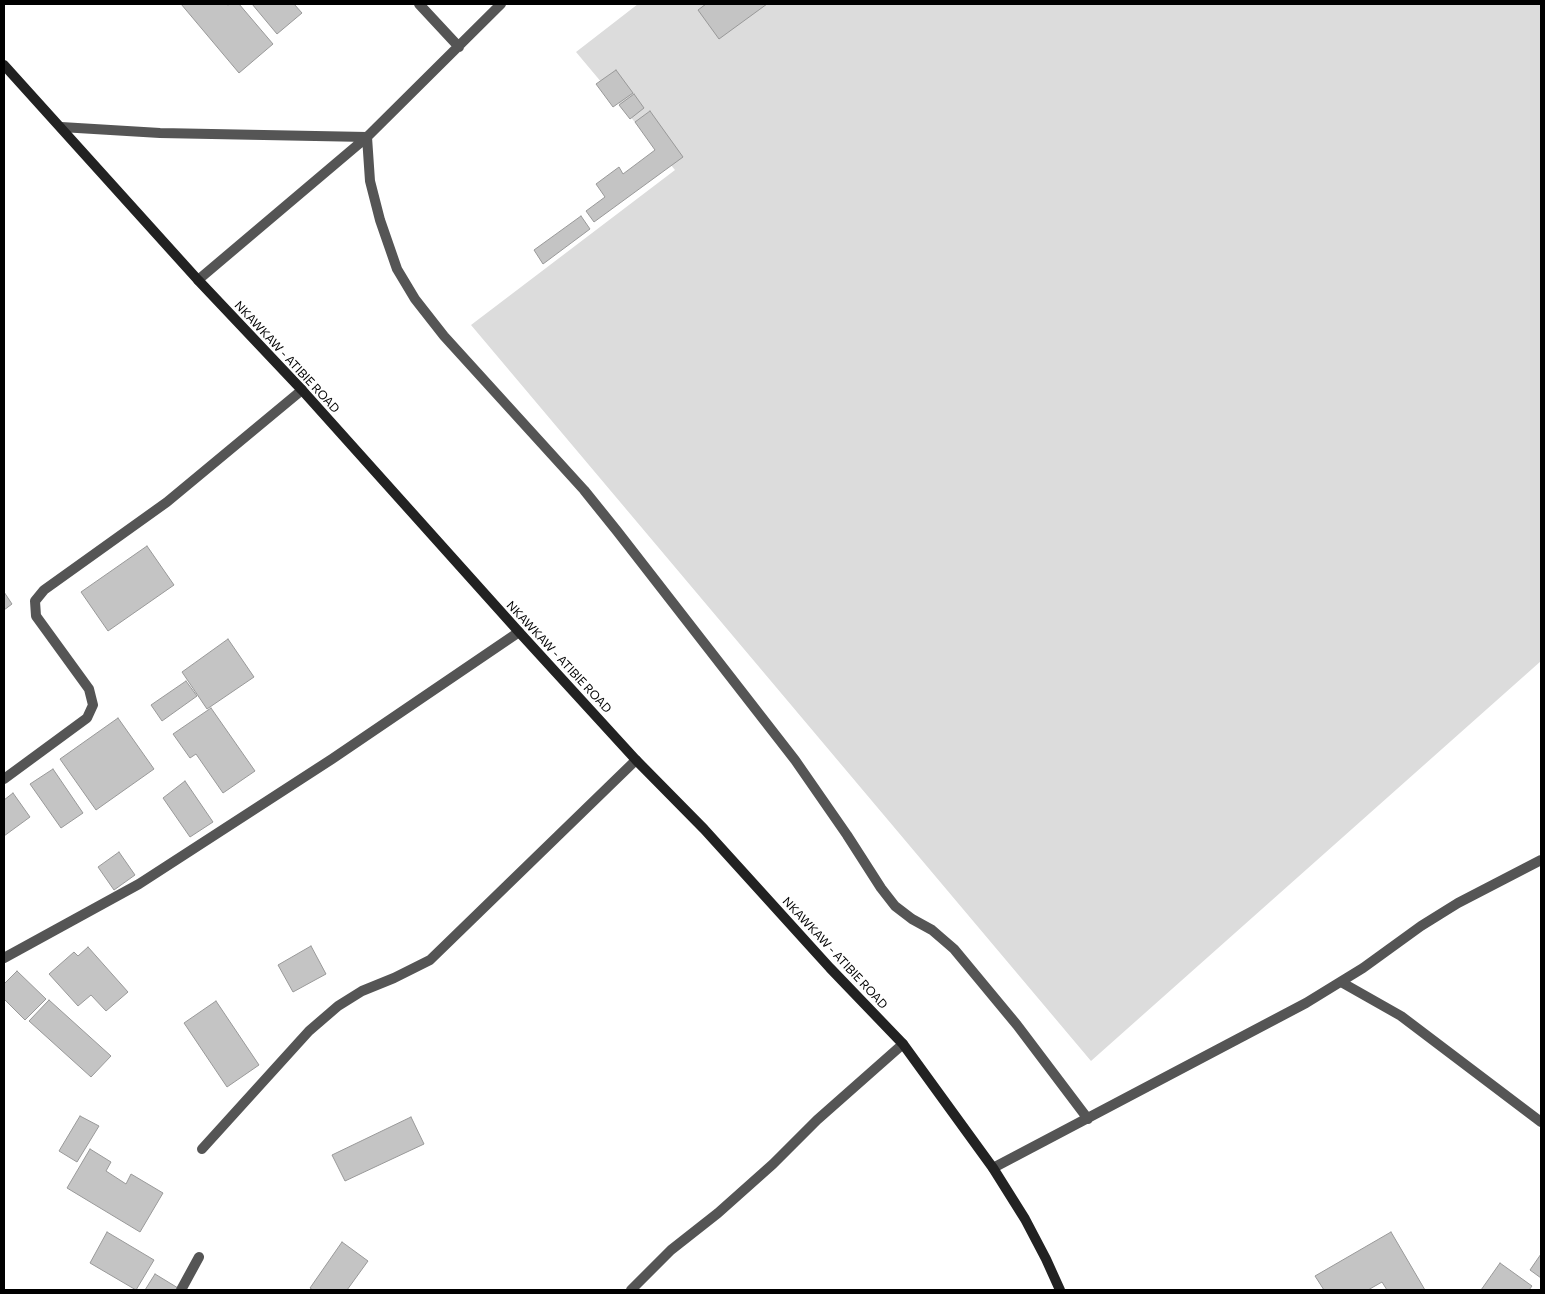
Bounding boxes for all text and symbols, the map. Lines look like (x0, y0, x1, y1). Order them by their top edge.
street label: NKAWKAW - ATIBIE ROAD (231, 298, 343, 416)
street label: NKAWKAW - ATIBIE ROAD (503, 598, 615, 716)
street label: NKAWKAW - ATIBIE ROAD (779, 894, 891, 1012)

